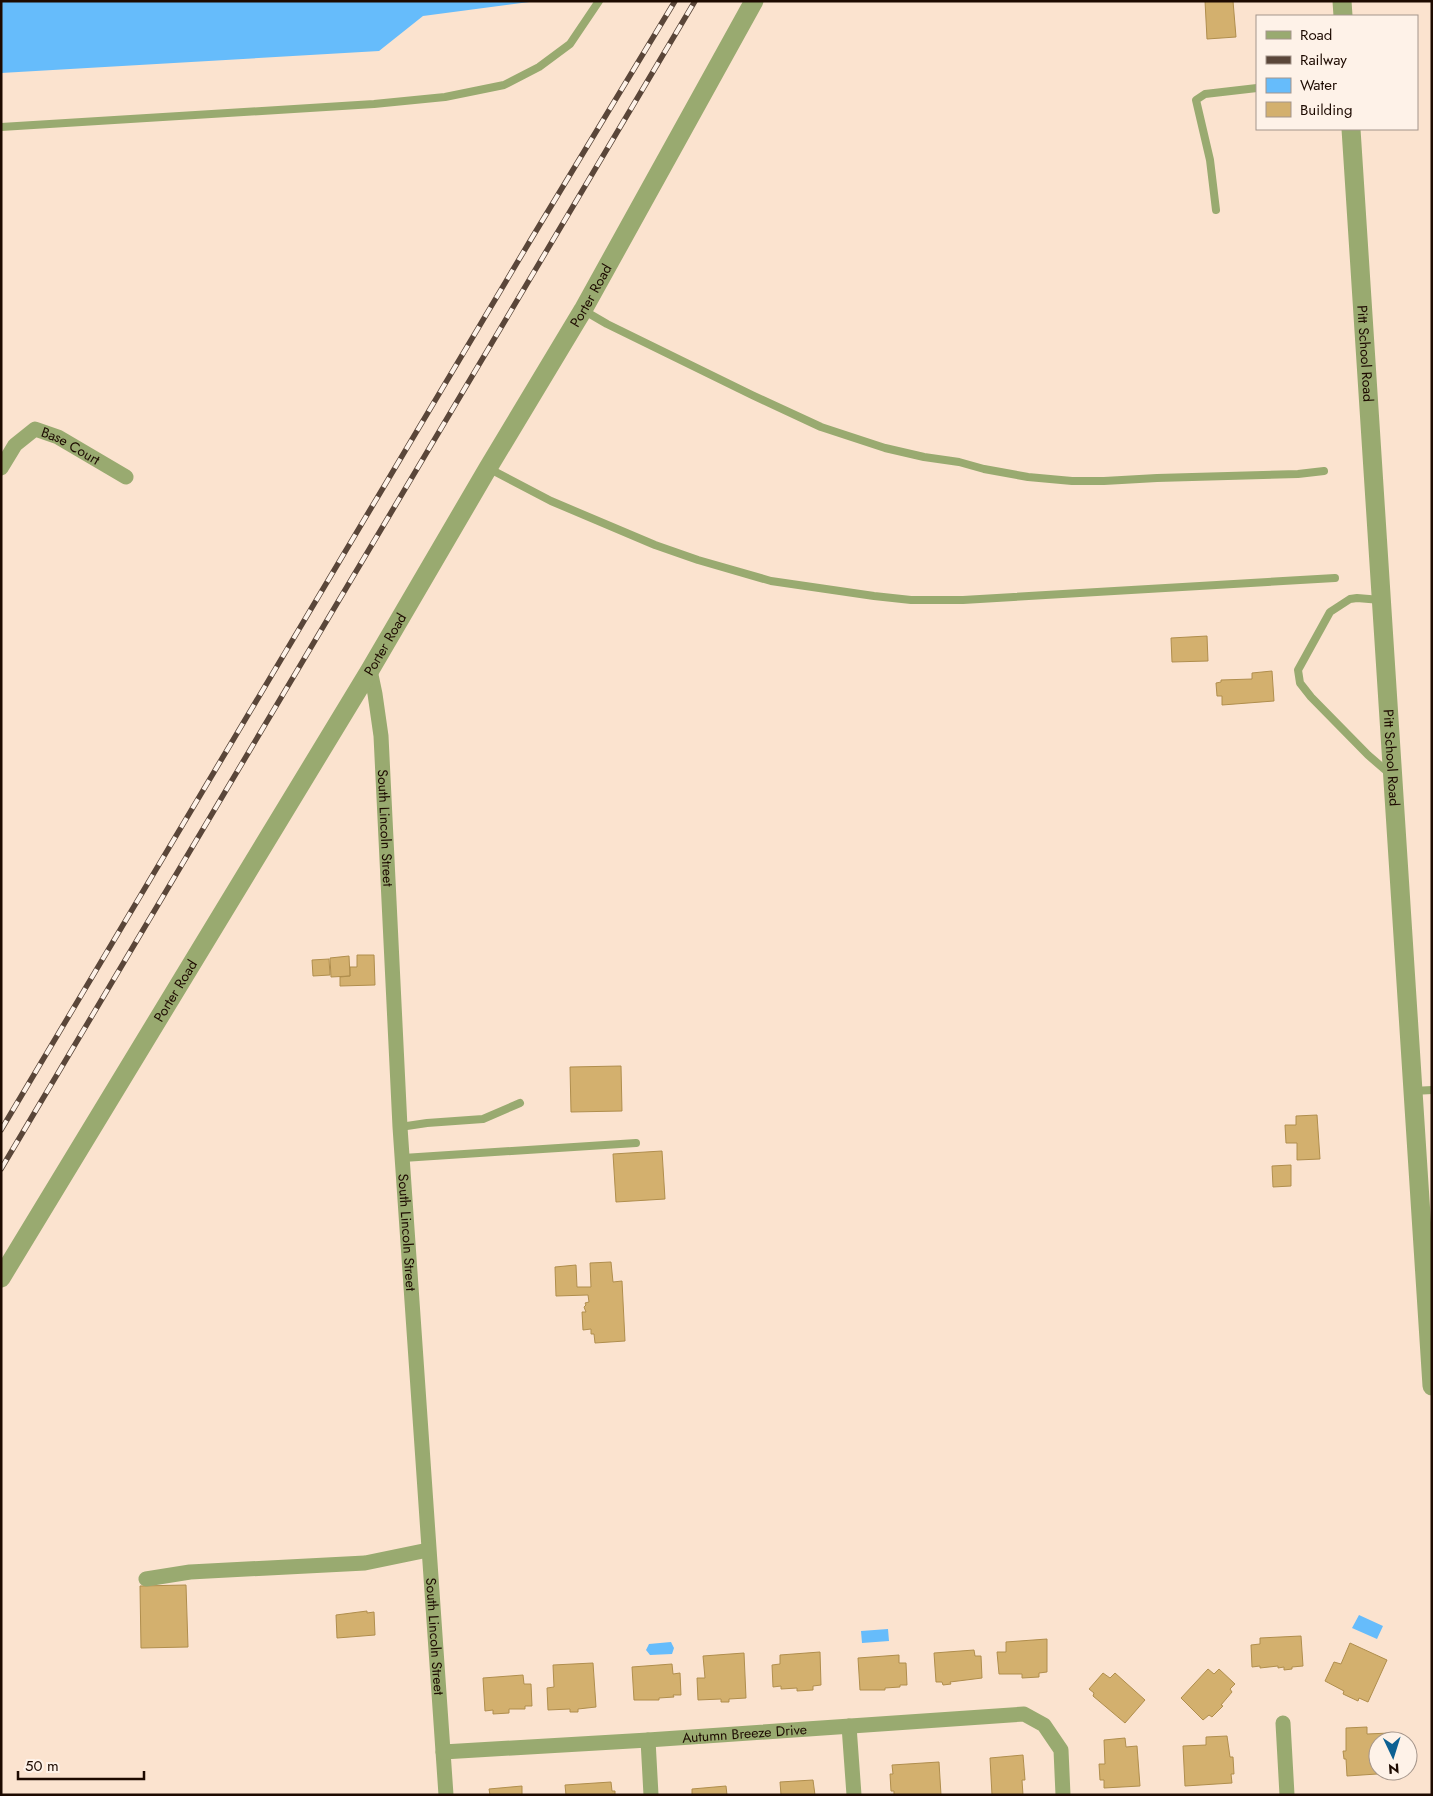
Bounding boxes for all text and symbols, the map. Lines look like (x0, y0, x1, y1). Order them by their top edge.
legend (1256, 15, 1418, 130)
text: Road (1300, 24, 1332, 46)
text: Railway (1300, 49, 1347, 71)
text: Water (1300, 74, 1338, 96)
text: Building (1300, 99, 1352, 121)
street label: Porter Road (565, 260, 617, 331)
street label: Pitt School Road (1352, 304, 1379, 403)
street label: Base Court (39, 422, 104, 470)
street label: Porter Road (359, 609, 411, 679)
street label: Pitt School Road (1378, 709, 1405, 807)
street label: South Lincoln Street (373, 769, 398, 888)
street label: Porter Road (149, 956, 202, 1026)
street label: South Lincoln Street (393, 1173, 421, 1292)
street label: South Lincoln Street (421, 1577, 449, 1696)
street label: Autumn Breeze Drive (681, 1719, 807, 1748)
north arrow (1368, 1731, 1418, 1781)
scale bar (18, 1748, 144, 1780)
text: 50 m (25, 1755, 59, 1777)
text: N (1388, 1759, 1400, 1779)

